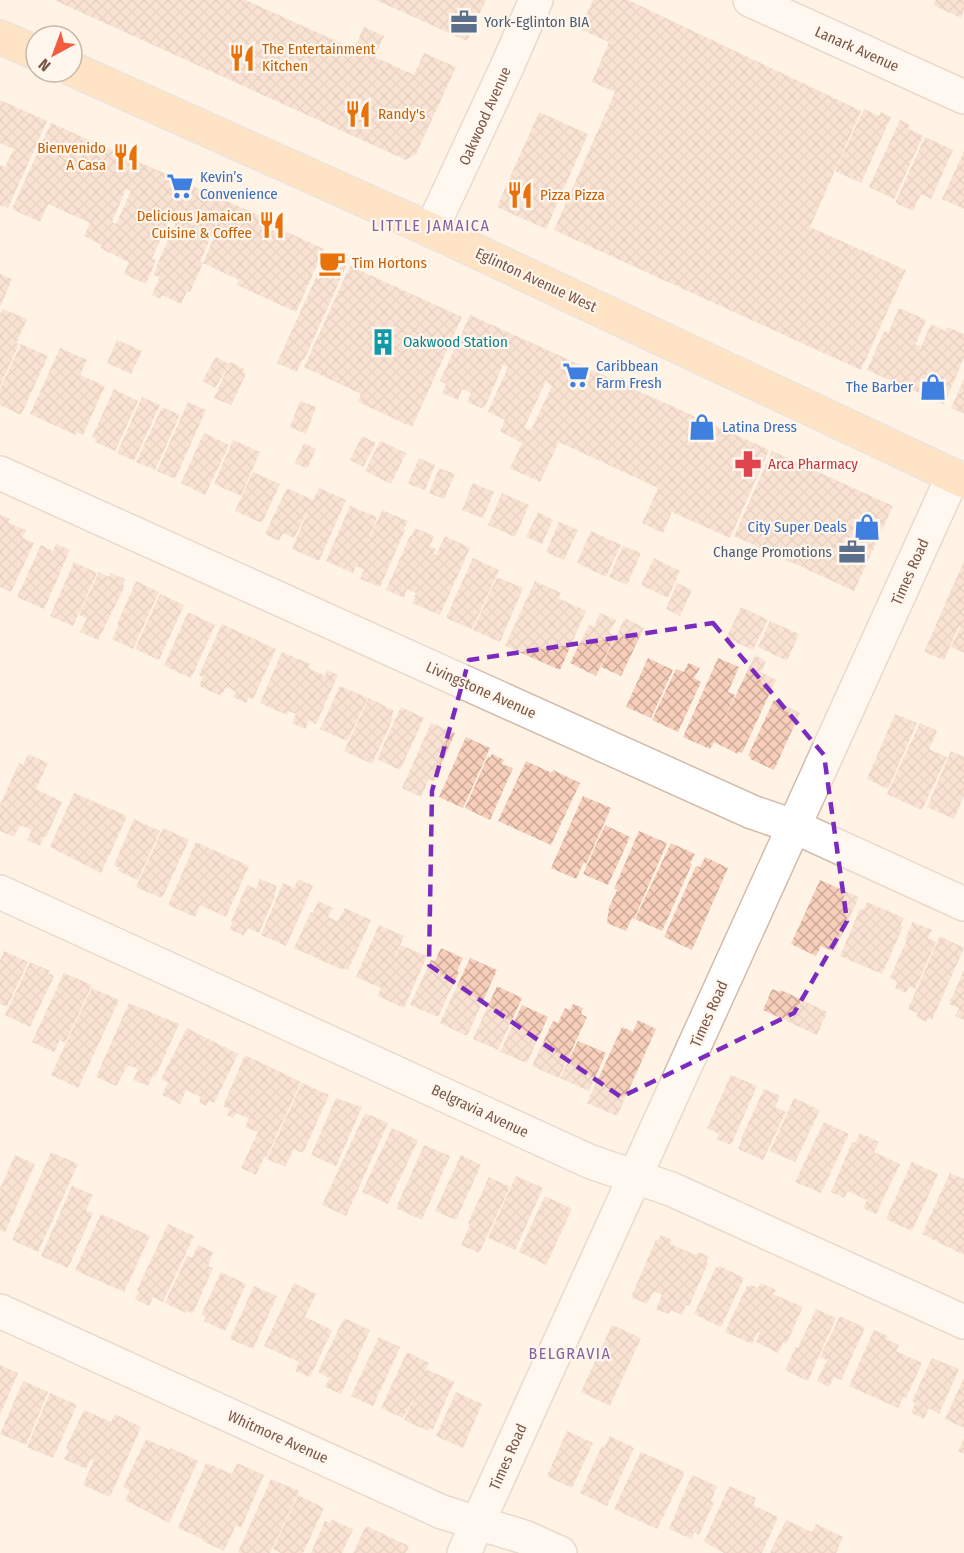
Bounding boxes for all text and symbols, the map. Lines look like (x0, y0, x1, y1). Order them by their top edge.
office icon: York-Eglinton BIA (449, 7, 479, 37)
place label: York-Eglinton BIA (484, 13, 589, 31)
street label: Lanark Avenue (812, 22, 902, 76)
north arrow (24, 24, 84, 84)
place label: The Entertainment Kitchen (262, 40, 376, 75)
restaurant icon: The Entertainment Kitchen (227, 43, 257, 73)
text: N (35, 55, 54, 75)
street label: Oakwood Avenue (455, 64, 515, 168)
restaurant icon: Randy's (343, 99, 373, 129)
place label: Randy's (378, 105, 425, 123)
place label: Bienvenido A Casa (37, 139, 106, 174)
restaurant icon: Bienvenido A Casa (111, 142, 141, 172)
place label: Kevin’s Convenience (200, 168, 278, 203)
supermarket icon: Kevin’s Convenience (165, 171, 195, 201)
restaurant icon: Pizza Pizza (505, 180, 535, 210)
place label: Pizza Pizza (540, 186, 605, 204)
place label: Delicious Jamaican Cuisine & Coffee (137, 207, 252, 242)
restaurant icon: Delicious Jamaican Cuisine & Coffee (257, 210, 287, 240)
district label: LITTLE JAMAICA (372, 216, 490, 235)
street label: Eglinton Avenue West (472, 244, 600, 316)
cafe icon: Tim Hortons (317, 248, 347, 278)
place label: Tim Hortons (352, 254, 427, 272)
building icon: Oakwood Station (368, 327, 398, 357)
place label: Oakwood Station (403, 333, 508, 351)
place label: Caribbean Farm Fresh (596, 357, 662, 392)
supermarket icon: Caribbean Farm Fresh (561, 360, 591, 390)
shop icon: The Barber (918, 372, 948, 402)
place label: The Barber (846, 378, 914, 396)
shop icon: Latina Dress (687, 412, 717, 442)
place label: Latina Dress (722, 418, 797, 436)
pharmacy icon: Arca Pharmacy (733, 449, 763, 479)
place label: Arca Pharmacy (768, 455, 858, 473)
shop icon: City Super Deals (852, 512, 882, 542)
place label: City Super Deals (748, 518, 847, 536)
street label: Times Road (887, 536, 933, 608)
office icon: Change Promotions (837, 537, 867, 567)
place label: Change Promotions (713, 543, 832, 561)
street label: Livingstone Avenue (423, 658, 539, 722)
street label: Times Road (686, 978, 732, 1050)
street label: Belgravia Avenue (429, 1081, 531, 1141)
district label: BELGRAVIA (529, 1344, 611, 1363)
street label: Whitmore Avenue (225, 1407, 331, 1467)
street label: Times Road (485, 1421, 531, 1493)

